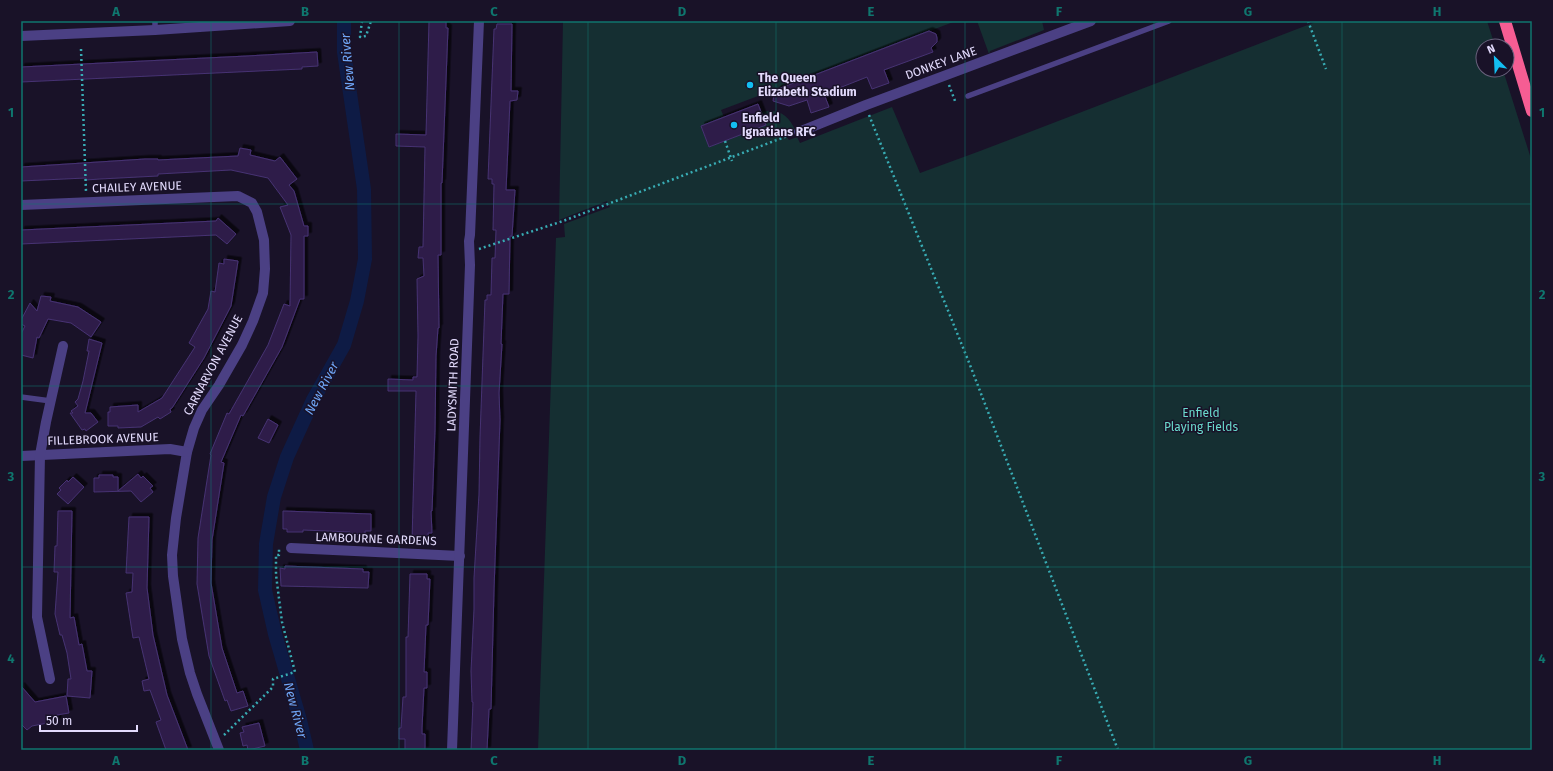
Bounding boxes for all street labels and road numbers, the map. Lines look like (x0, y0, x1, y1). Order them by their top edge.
street label: DONKEY LANE (903, 44, 979, 82)
street label: CHAILEY AVENUE (92, 178, 182, 196)
street label: CARNARVON AVENUE (181, 312, 245, 418)
street label: LADYSMITH ROAD (444, 338, 462, 432)
street label: FILLEBROOK AVENUE (47, 430, 159, 448)
street label: LAMBOURNE GARDENS (315, 530, 437, 548)

